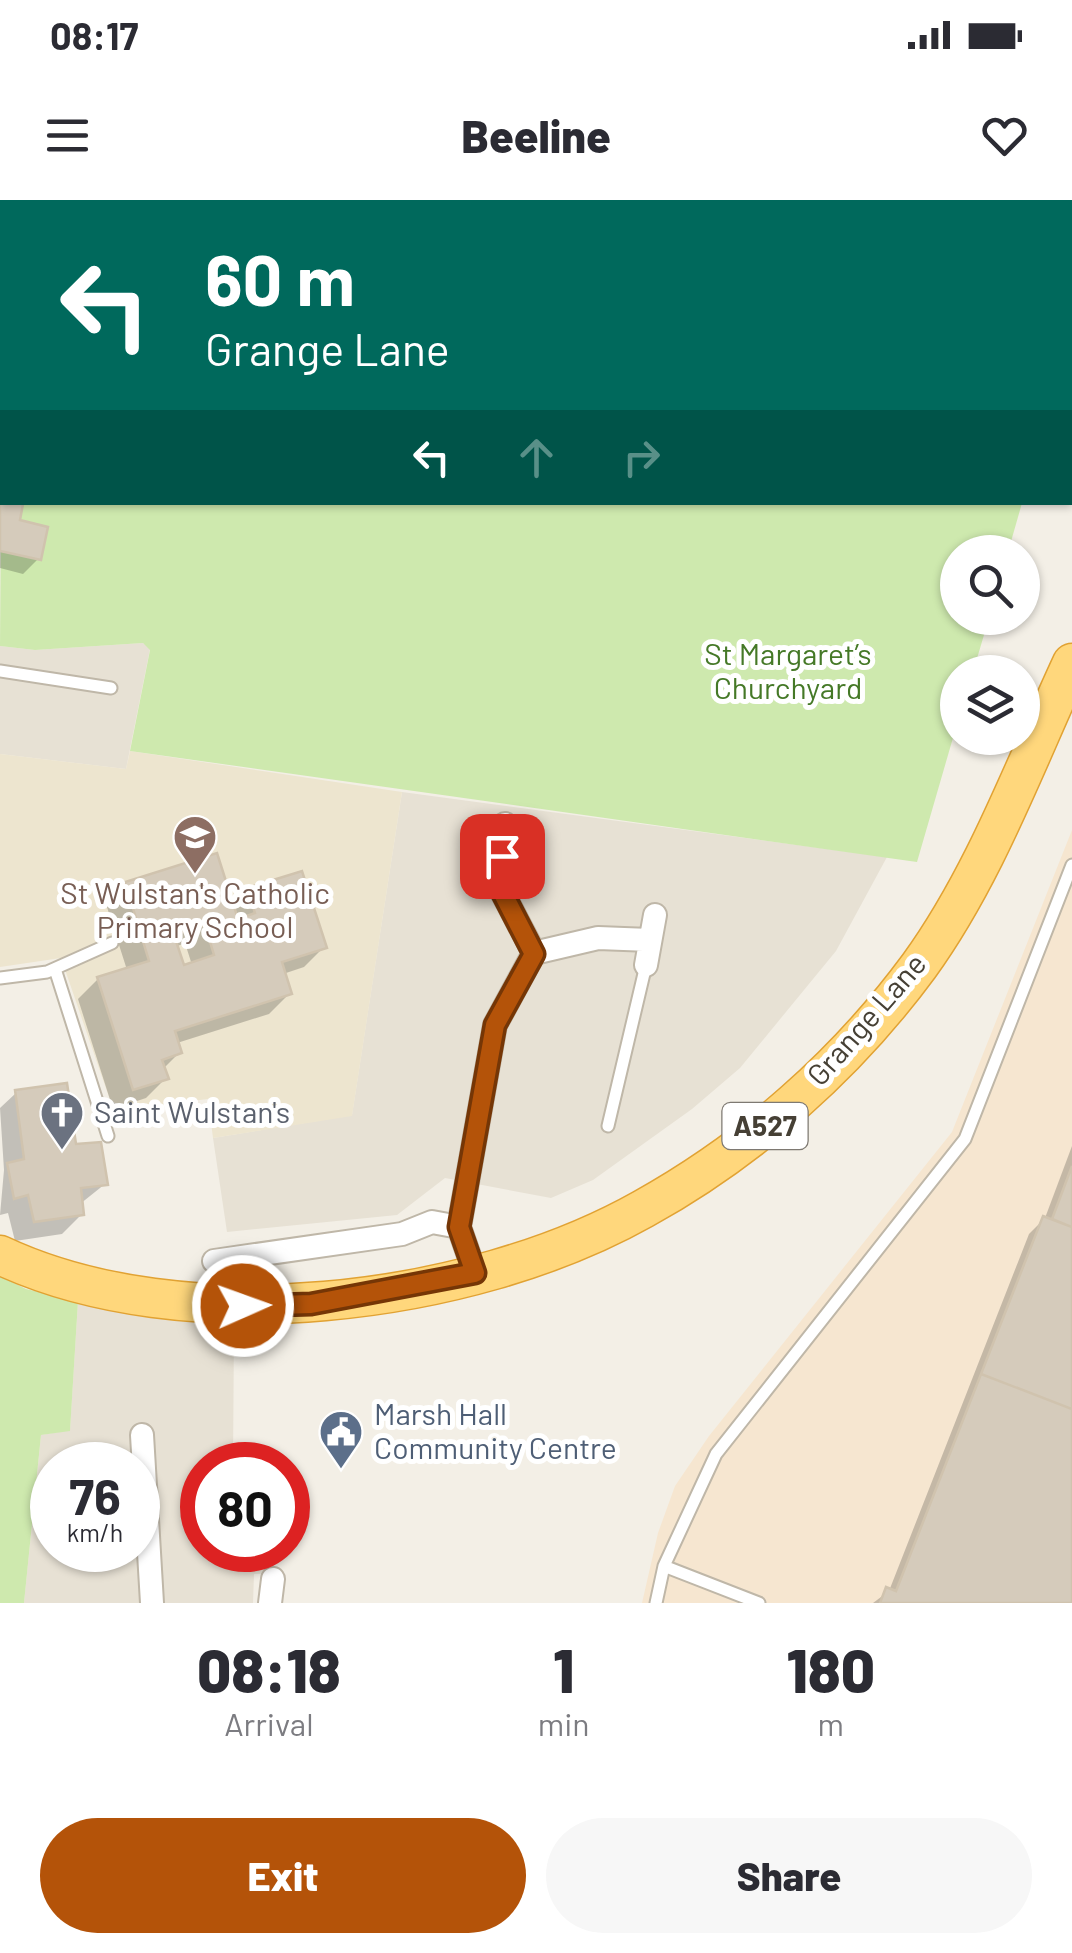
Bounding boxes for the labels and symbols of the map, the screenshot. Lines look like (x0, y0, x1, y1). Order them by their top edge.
park label: St Margaret’s Churchyard (704, 635, 872, 705)
school or university icon: St Wulstan's Catholic Primary School (172, 814, 218, 875)
pin (460, 814, 545, 899)
place label: St Wulstan's Catholic Primary School (60, 874, 330, 944)
street label: Grange Lane (798, 945, 933, 1092)
church icon: Saint Wulstan's (39, 1090, 85, 1151)
place label: Saint Wulstan's (94, 1093, 290, 1129)
road number: A527 (722, 1103, 808, 1149)
position arrow (191, 1254, 295, 1358)
place label: Marsh Hall Community Centre (374, 1395, 617, 1465)
public building icon: Marsh Hall Community Centre (318, 1409, 364, 1470)
speed limit sign: 80 (180, 1442, 310, 1572)

